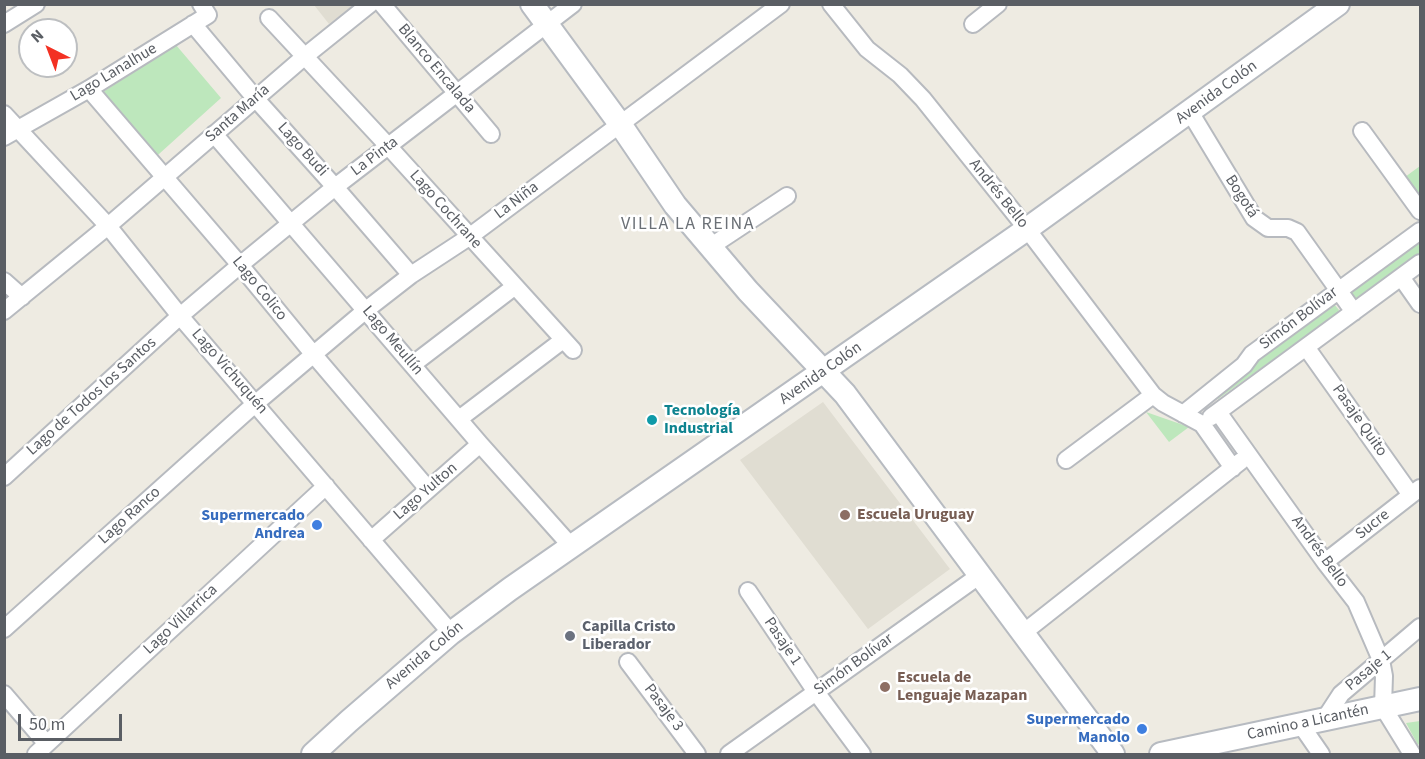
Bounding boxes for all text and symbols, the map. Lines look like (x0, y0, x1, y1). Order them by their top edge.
north arrow (18, 18, 78, 78)
street label: Blanco Encalada (393, 20, 479, 118)
text: N (26, 24, 49, 48)
street label: Lago Lanalhue (67, 40, 161, 106)
street label: Avenida Colón (1172, 57, 1262, 129)
street label: Santa María (202, 81, 274, 147)
street label: Lago Budi (273, 119, 331, 181)
street label: La Pinta (348, 133, 402, 181)
street label: Andrés Bello (964, 155, 1032, 233)
street label: Lago Cochrane (405, 167, 485, 253)
street label: Bogotá (1220, 172, 1262, 222)
street label: La Niña (491, 178, 543, 224)
district label: VILLA LA REINA (621, 214, 755, 236)
street label: Lago Colico (227, 253, 291, 325)
street label: Simón Bolívar (1256, 283, 1342, 355)
street label: Lago Meullín (357, 302, 427, 380)
street label: Lago Vichuquén (187, 325, 271, 419)
street label: Lago de Todos los Santos (23, 334, 161, 460)
street label: Avenida Colón (776, 339, 866, 409)
street label: Pasaje Quito (1327, 381, 1391, 461)
place label: Tecnología Industrial (664, 401, 740, 439)
marker: Tecnología Industrial (645, 413, 659, 427)
street label: Lago Yulton (390, 459, 462, 525)
street label: Lago Ranco (95, 483, 165, 549)
place label: Escuela Uruguay (857, 505, 974, 525)
place label: Supermercado Andrea (201, 506, 305, 544)
street label: Sucre (1352, 506, 1394, 544)
marker: Escuela Uruguay (838, 508, 852, 522)
street label: Andrés Bello (1287, 512, 1351, 592)
marker: Supermercado Andrea (310, 518, 324, 532)
street label: Lago Villarrica (140, 581, 222, 659)
street label: Pasaje 1 (759, 614, 805, 670)
place label: Capilla Cristo Liberador (582, 617, 676, 655)
street label: Avenida Colón (382, 618, 468, 694)
marker: Capilla Cristo Liberador (563, 629, 577, 643)
street label: Simón Bolívar (811, 630, 897, 700)
street label: Pasaje 1 (1342, 646, 1396, 696)
place label: Escuela de Lenguaje Mazapan (897, 668, 1027, 706)
marker: Escuela de Lenguaje Mazapan (878, 680, 892, 694)
street label: Pasaje 3 (639, 681, 687, 735)
street label: Camino a Licantén (1245, 701, 1371, 745)
scale bar (21, 702, 124, 740)
place label: Supermercado Manolo (1026, 710, 1130, 748)
text: 50 m (29, 712, 65, 737)
marker: Supermercado Manolo (1135, 722, 1149, 736)

